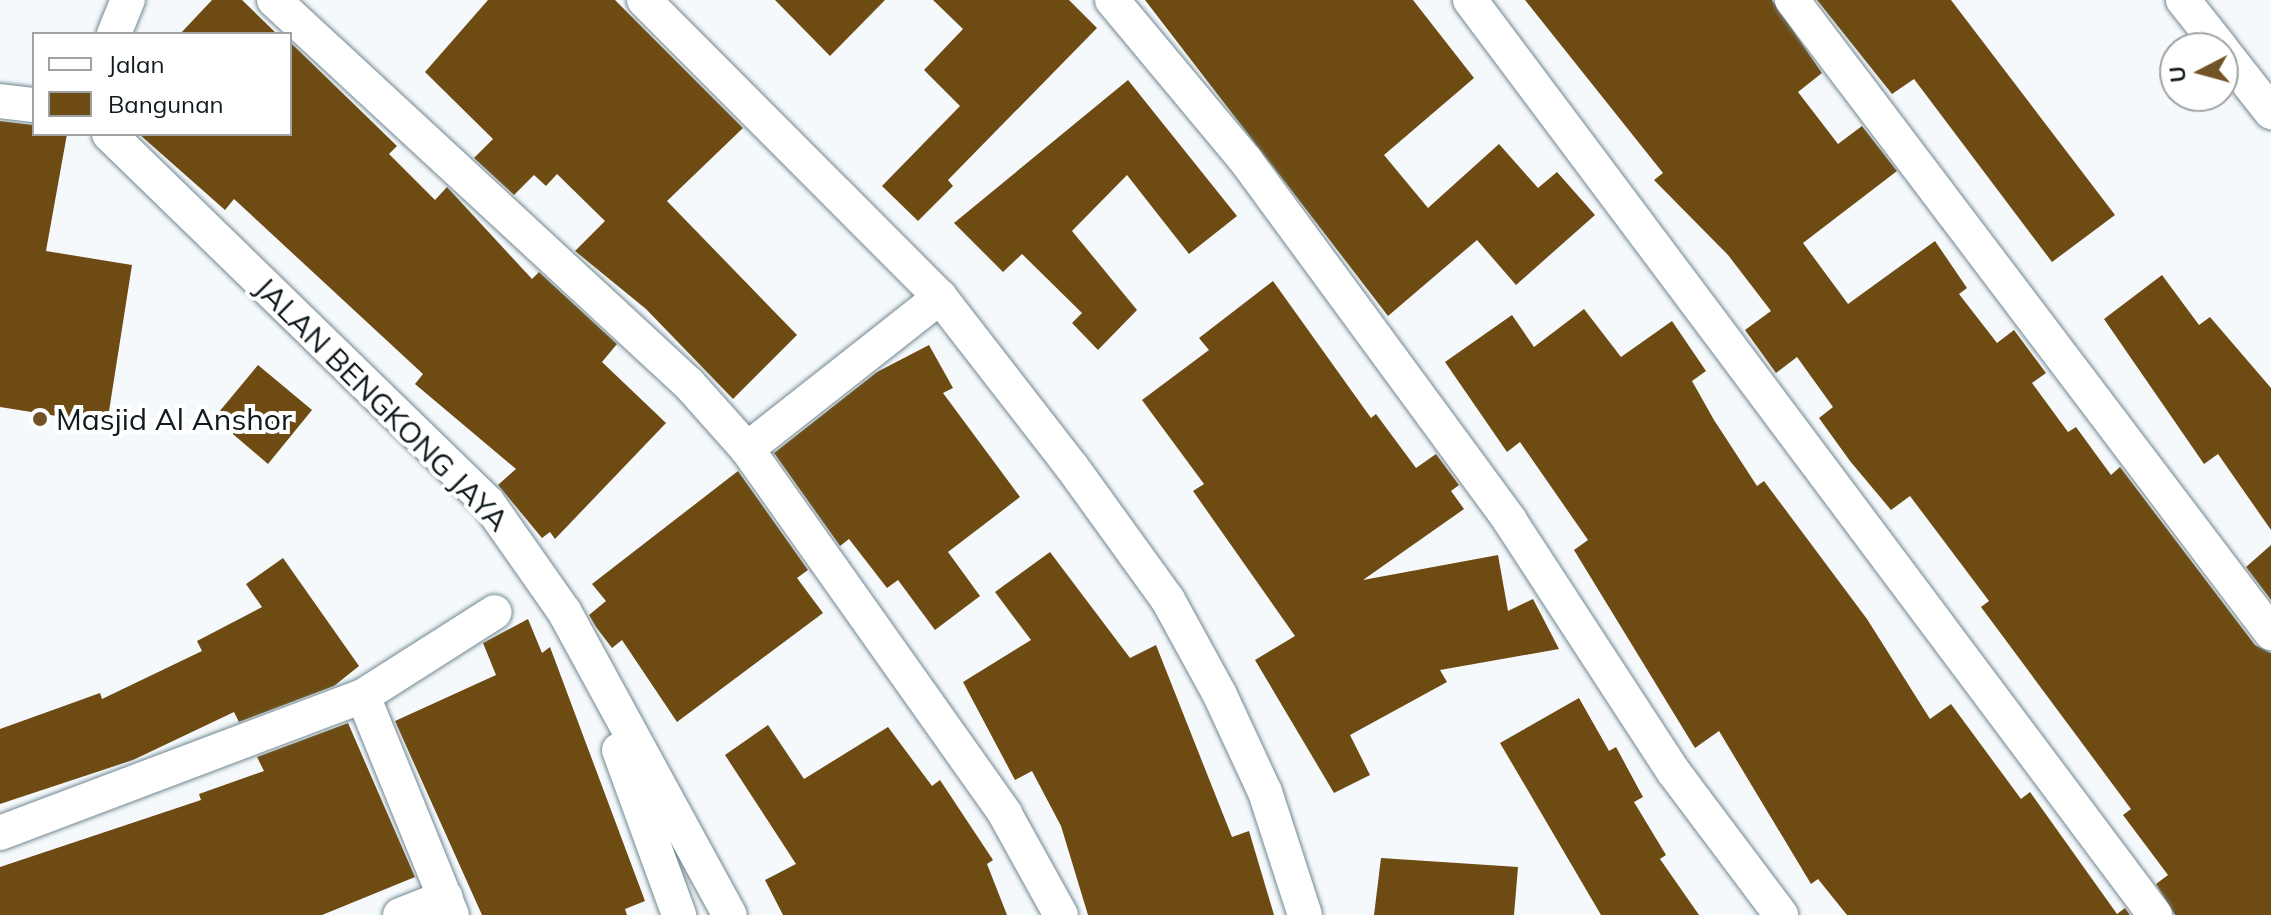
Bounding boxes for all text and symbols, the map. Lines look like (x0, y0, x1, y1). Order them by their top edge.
legend (32, 32, 292, 136)
north arrow (2159, 32, 2239, 112)
text: Jalan (108, 49, 164, 79)
text: U (2162, 65, 2192, 84)
text: Bangunan (108, 89, 224, 119)
street label: JALAN BENGKONG JAYA (248, 270, 516, 538)
place label: Masjid Al Anshor (56, 401, 292, 437)
marker: Masjid Al Anshor (31, 410, 49, 428)

